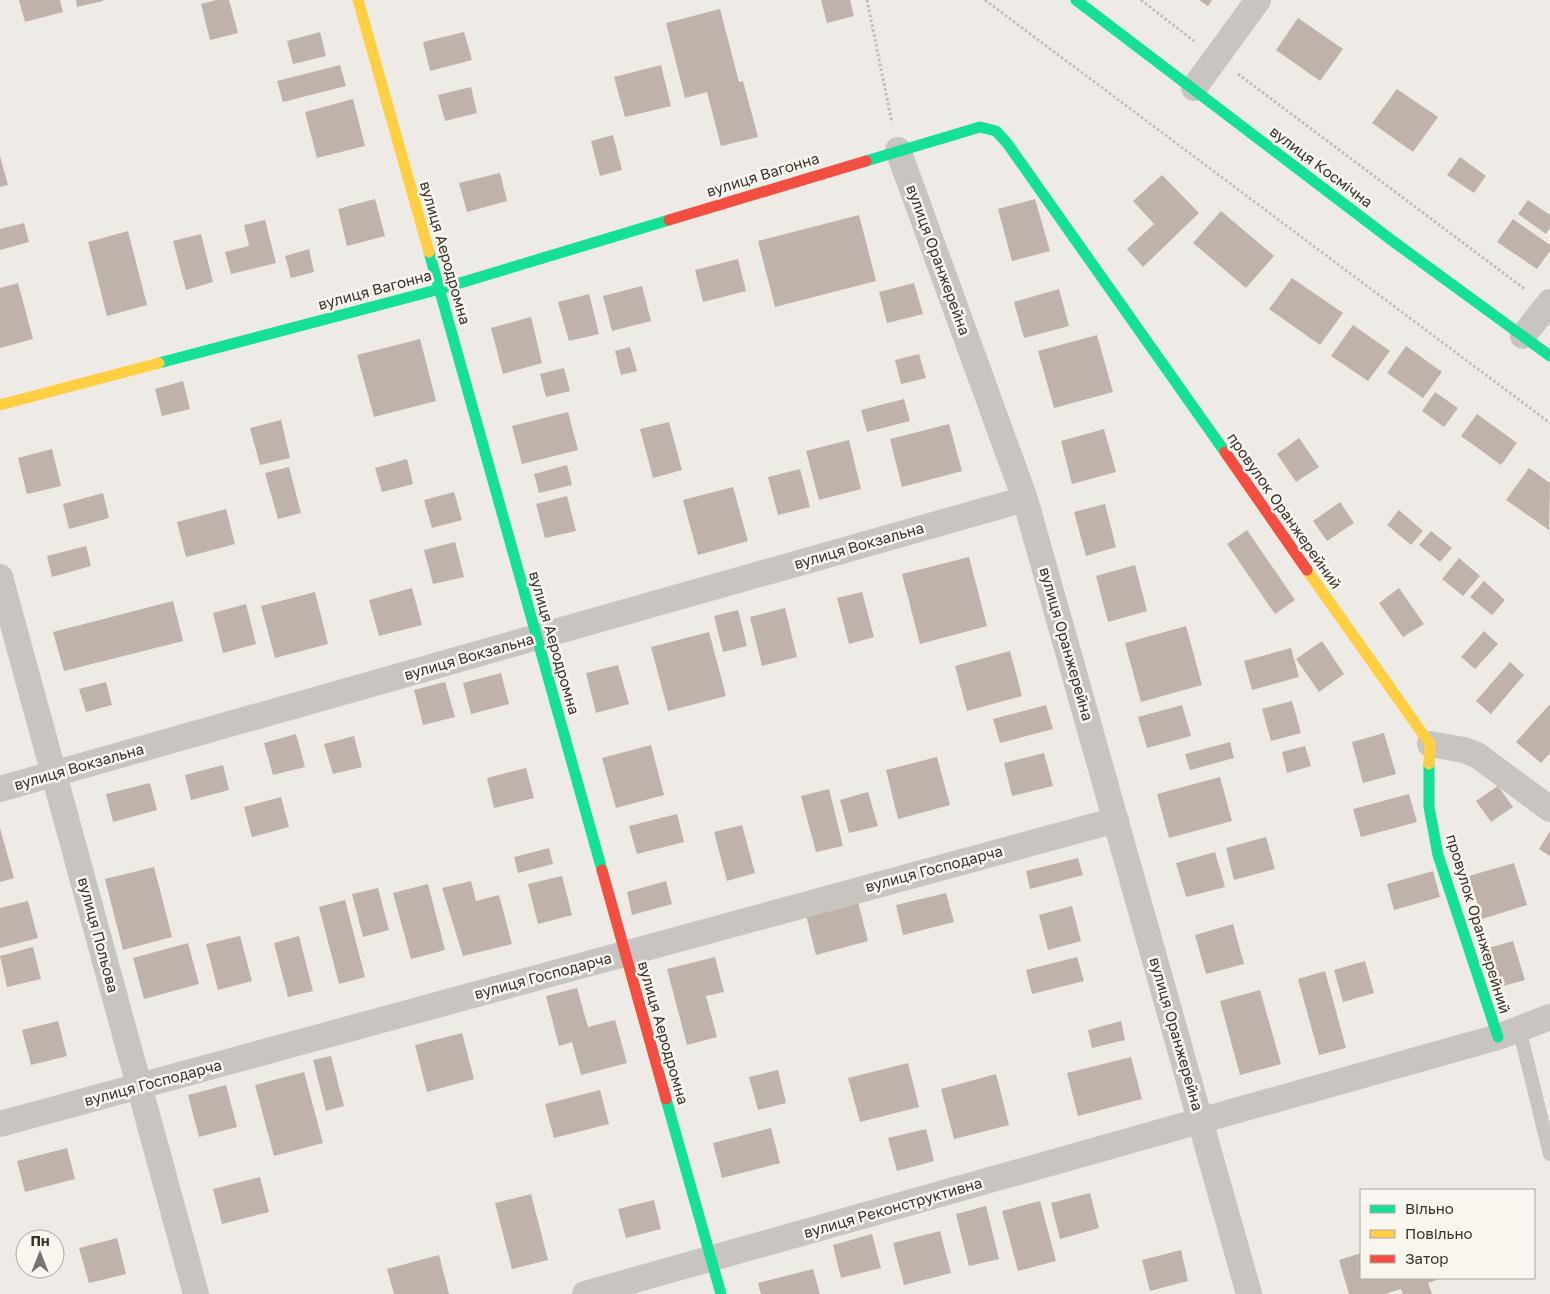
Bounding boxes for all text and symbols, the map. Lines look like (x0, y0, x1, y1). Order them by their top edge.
street label: вулиця Космічна (1267, 122, 1377, 211)
street label: вулиця Вагонна (704, 148, 821, 200)
street label: вулиця Аеродромна (417, 179, 475, 327)
street label: вулиця Оранжерейна (903, 182, 975, 337)
street label: вулиця Вагонна (316, 265, 434, 313)
street label: провулок Оранжерейний (1224, 429, 1346, 592)
street label: вулиця Вокзальна (792, 518, 926, 572)
street label: вулиця Оранжерейна (1036, 565, 1098, 723)
street label: вулиця Аеродромна (526, 569, 584, 717)
street label: вулиця Вокзальна (402, 629, 536, 683)
street label: вулиця Вокзальна (12, 739, 146, 793)
street label: провулок Оранжерейний (1443, 832, 1515, 1016)
street label: вулиця Господарча (863, 841, 1004, 895)
street label: вулиця Польова (75, 875, 123, 994)
street label: вулиця Господарча (472, 948, 613, 1002)
street label: вулиця Оранжерейна (1146, 955, 1208, 1113)
street label: вулиця Аеродромна (635, 959, 693, 1107)
street label: вулиця Господарча (82, 1055, 223, 1109)
street label: вулиця Реконструктивна (801, 1173, 984, 1241)
legend (1360, 1189, 1535, 1279)
text: Вільно (1405, 1199, 1454, 1217)
text: Повільно (1405, 1224, 1473, 1242)
north arrow (15, 1229, 65, 1279)
text: Пн (30, 1232, 50, 1249)
text: Затор (1405, 1249, 1448, 1267)

